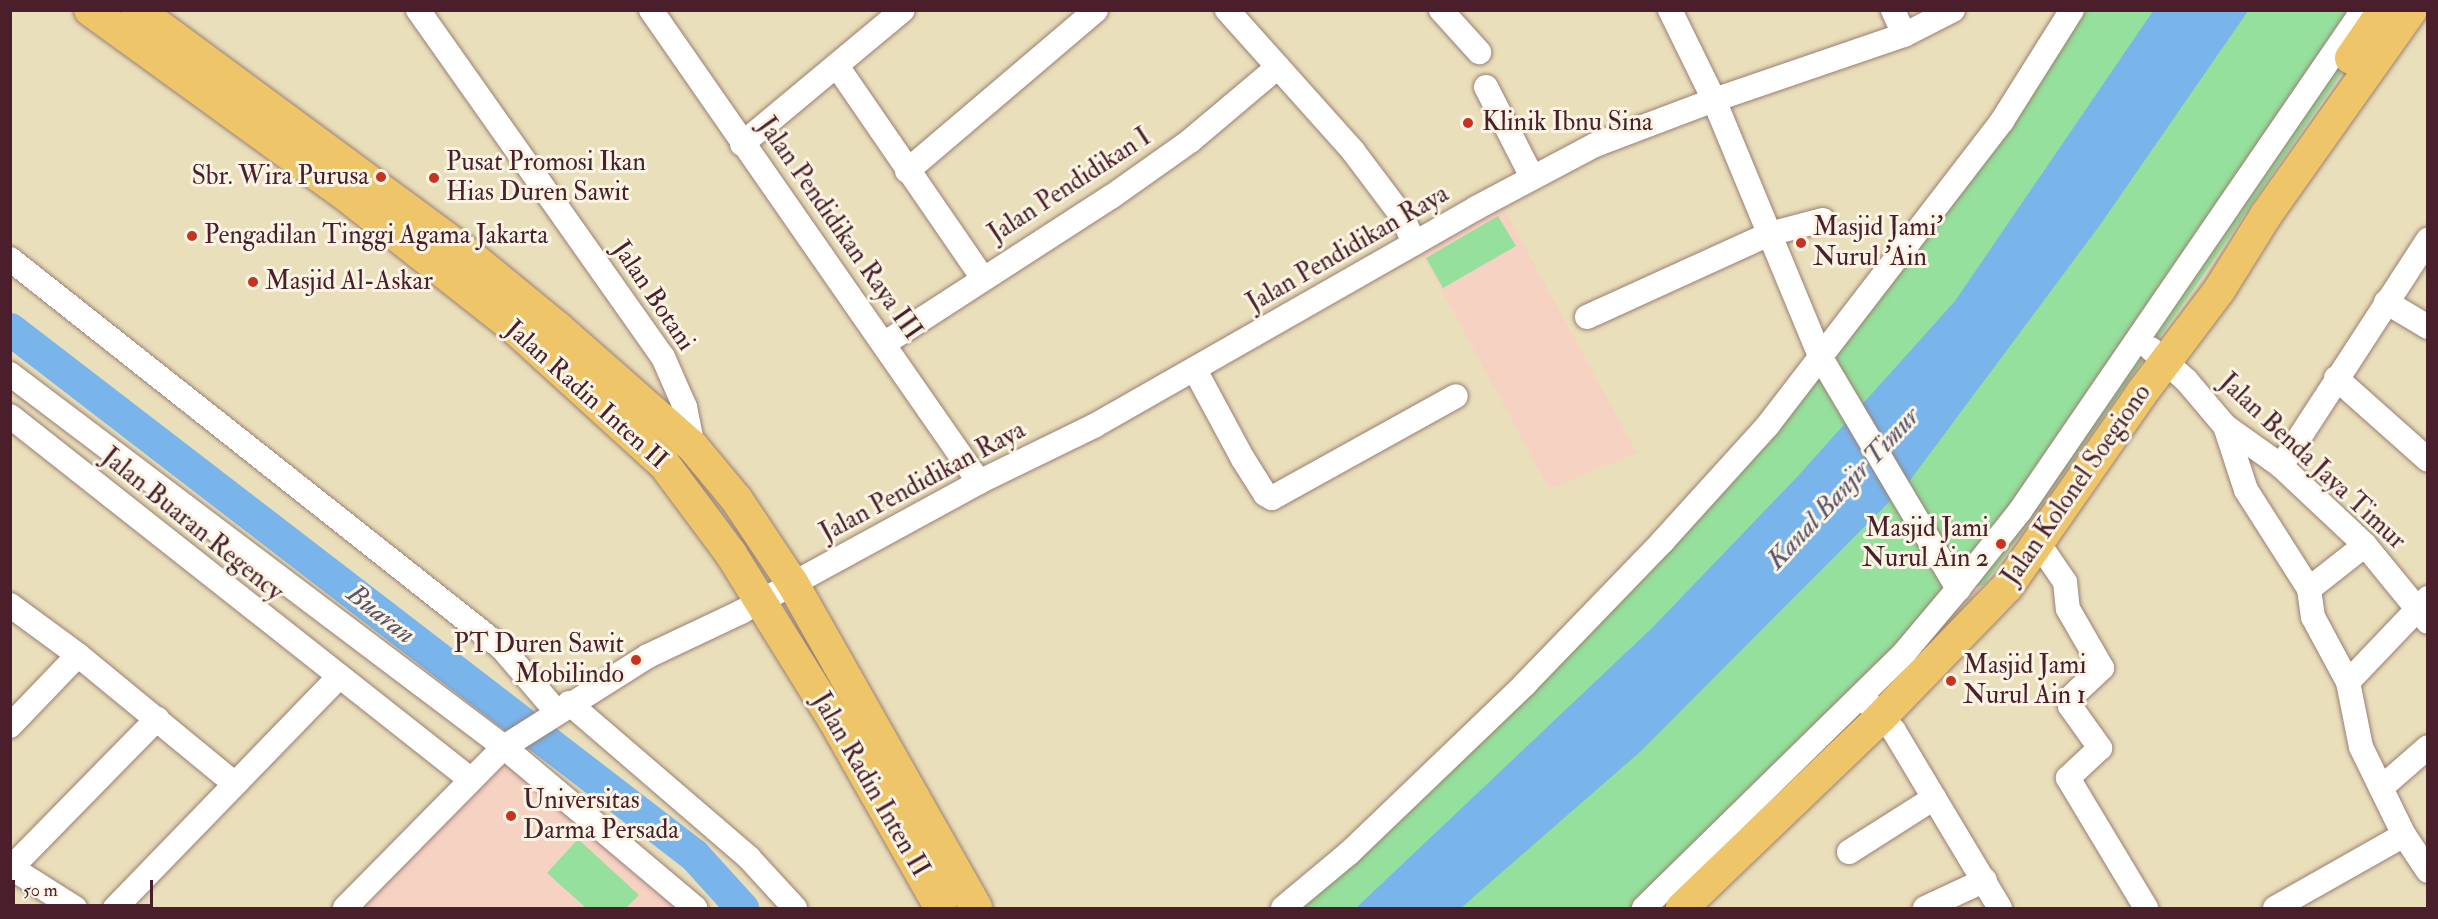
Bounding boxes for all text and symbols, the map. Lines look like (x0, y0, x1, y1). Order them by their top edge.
place label: Klinik Ibnu Sina (1482, 107, 1653, 139)
street label: Jalan Pendidikan Raya III (750, 112, 928, 346)
marker: Klinik Ibnu Sina (1459, 114, 1477, 132)
street label: Jalan Pendidikan I (983, 122, 1157, 250)
place label: Pusat Promosi Ikan Hias Duren Sawit (446, 147, 646, 208)
place label: Sbr. Wira Purusa (191, 161, 369, 193)
marker: Sbr. Wira Purusa (374, 170, 388, 184)
marker: Pusat Promosi Ikan Hias Duren Sawit (427, 171, 441, 185)
street label: Jalan Pendidikan Raya (1242, 179, 1454, 319)
place label: Masjid Jami' Nurul 'Ain (1813, 212, 1943, 274)
place label: Pengadilan Tinggi Agama Jakarta (204, 220, 548, 252)
marker: Pengadilan Tinggi Agama Jakarta (185, 229, 199, 243)
street label: Jalan Botani (605, 235, 701, 357)
marker: Masjid Jami' Nurul 'Ain (1794, 236, 1808, 250)
place label: Masjid Al-Askar (265, 266, 433, 298)
marker: Masjid Al-Askar (246, 275, 260, 289)
street label: Jalan Radin Inten II (498, 314, 674, 476)
street label: Jalan Benda Jaya Timur (2212, 367, 2412, 557)
street label: Jalan Kolonel Soegiono (1996, 378, 2158, 592)
water label: Kanal Banjir Timur (1760, 400, 1926, 576)
street label: Jalan Pendidikan Raya (815, 415, 1031, 549)
street label: Jalan Buaran Regency (95, 442, 289, 608)
place label: Masjid Jami Nurul Ain 2 (1862, 513, 1989, 574)
marker: Masjid Jami Nurul Ain 2 (1994, 537, 2008, 551)
water label: Buaran (340, 577, 422, 651)
place label: PT Duren Sawit Mobilindo (453, 629, 624, 690)
place label: Masjid Jami Nurul Ain 1 (1963, 650, 2086, 712)
marker: PT Duren Sawit Mobilindo (629, 653, 643, 667)
marker: Masjid Jami Nurul Ain 1 (1944, 674, 1958, 688)
street label: Jalan Radin Inten II (805, 687, 935, 883)
place label: Universitas Darma Persada (523, 785, 679, 846)
marker: Universitas Darma Persada (504, 809, 518, 823)
scale bar (15, 868, 156, 906)
text: 50 m (23, 879, 58, 902)

